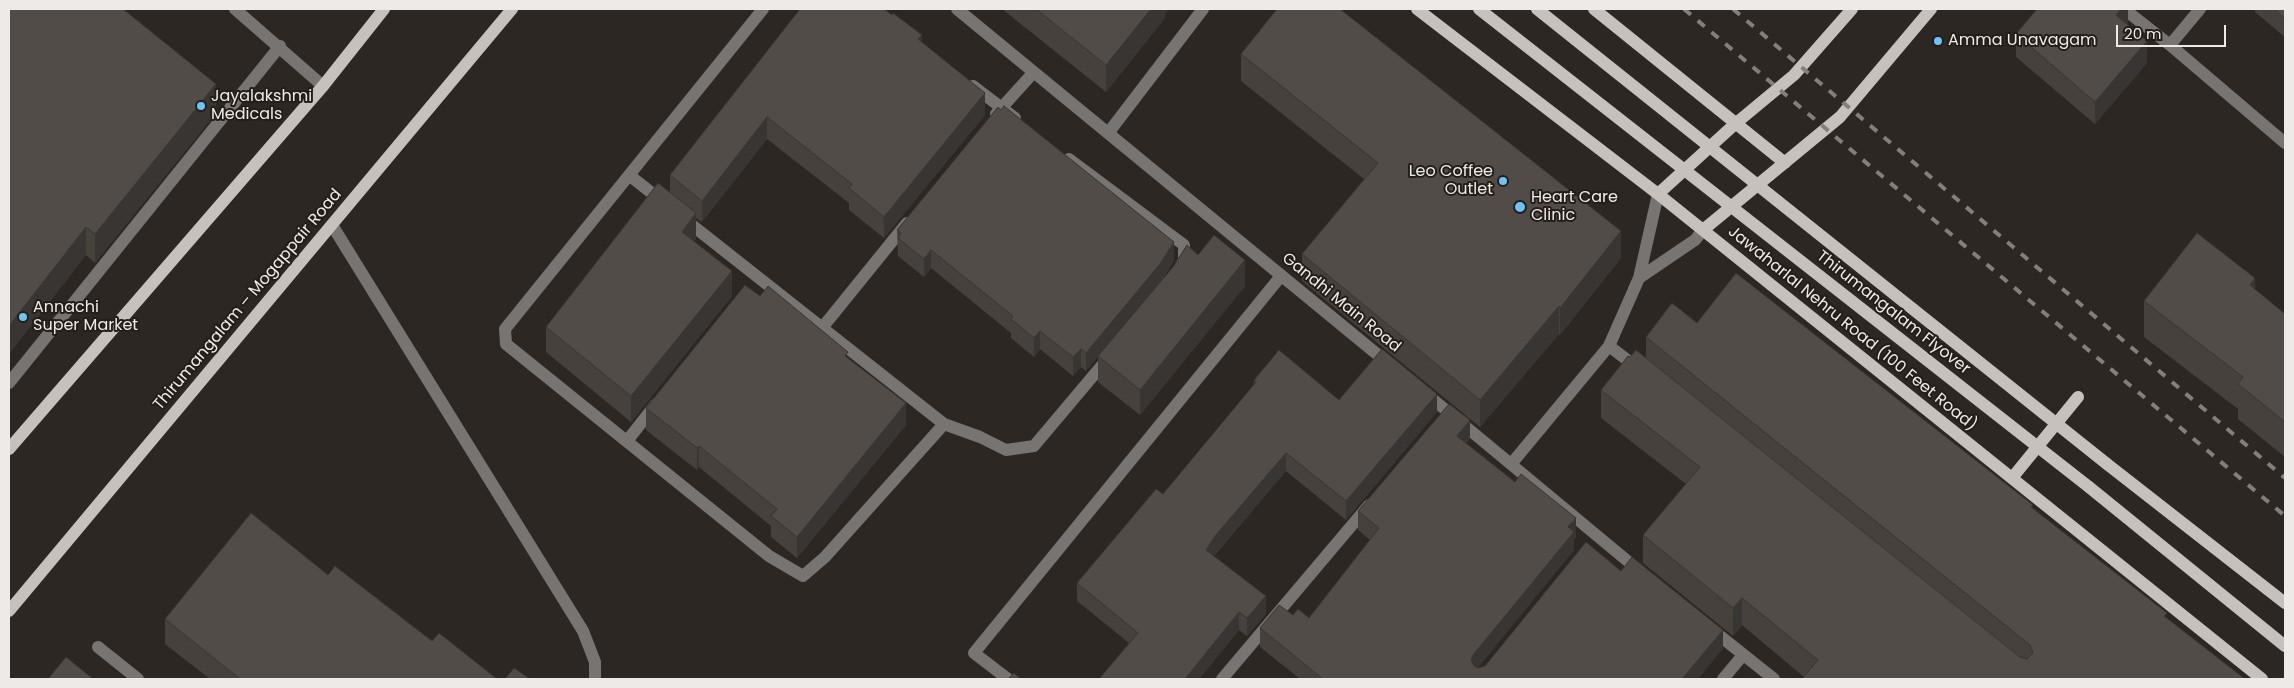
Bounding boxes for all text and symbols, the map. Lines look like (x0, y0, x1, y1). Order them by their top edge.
scale bar (2119, 15, 2229, 47)
text: 20 m (2124, 23, 2162, 44)
place label: Amma Unavagam (1948, 31, 2097, 51)
marker: Amma Unavagam (1932, 35, 1944, 47)
place label: Jayalakshmi Medicals (211, 87, 312, 125)
marker: Jayalakshmi Medicals (195, 100, 207, 112)
place label: Leo Coffee Outlet (1409, 162, 1493, 200)
marker: Leo Coffee Outlet (1497, 175, 1509, 187)
street label: Thirumangalam – Mogappair Road (150, 186, 346, 414)
place label: Heart Care Clinic (1531, 188, 1618, 226)
marker: Heart Care Clinic (1513, 200, 1527, 214)
street label: Jawaharlal Nehru Road (100 Feet Road) (1724, 223, 1980, 435)
street label: Thirumangalam Flyover (1812, 247, 1974, 379)
street label: Gandhi Main Road (1278, 249, 1404, 357)
place label: Annachi Super Market (33, 298, 138, 336)
marker: Annachi Super Market (17, 311, 29, 323)

